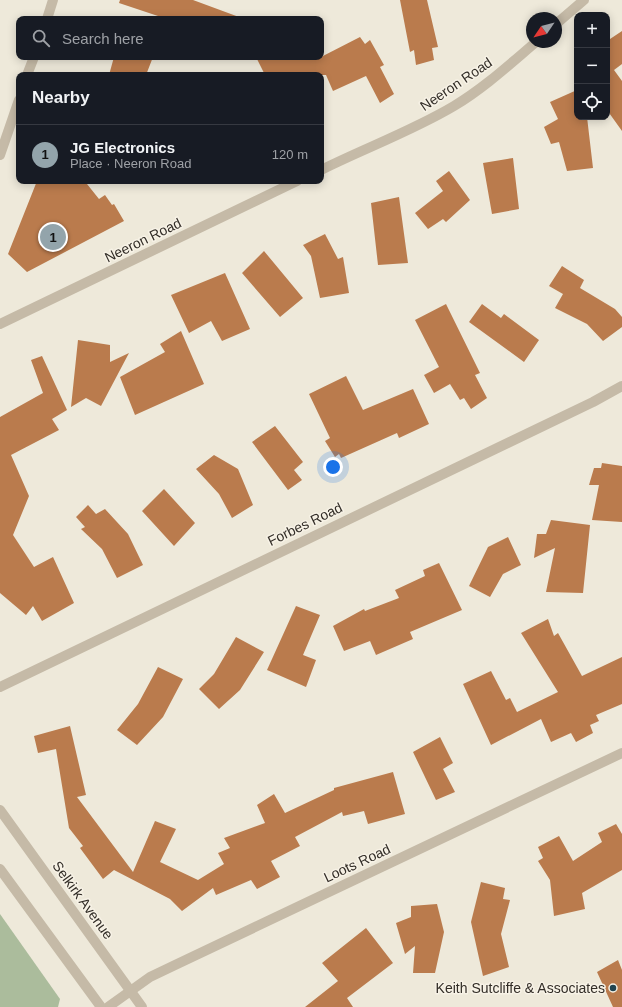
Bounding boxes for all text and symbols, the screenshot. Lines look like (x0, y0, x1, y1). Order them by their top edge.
north arrow (526, 12, 562, 48)
map controls (574, 12, 610, 120)
button: + (574, 12, 610, 48)
search box (16, 16, 324, 60)
icon: search (30, 27, 52, 49)
text: Search here (62, 30, 144, 47)
button: − (574, 48, 610, 84)
street label: Neeron Road (417, 54, 495, 114)
button: locate (574, 84, 610, 120)
text: Nearby (32, 88, 90, 107)
text: JG Electronics (70, 139, 175, 156)
text: 1 (41, 147, 49, 162)
text: 120 m (272, 147, 308, 162)
text: Place · Neeron Road (70, 156, 191, 171)
street label: Neeron Road (102, 215, 184, 265)
pin: 1 (40, 222, 66, 252)
your location (323, 457, 343, 477)
street label: Forbes Road (265, 499, 345, 549)
street label: Loots Road (321, 841, 393, 885)
street label: Selkirk Avenue (49, 858, 117, 942)
place label: Keith Sutcliffe & Associates (436, 980, 605, 996)
marker: Keith Sutcliffe & Associates (608, 983, 618, 993)

